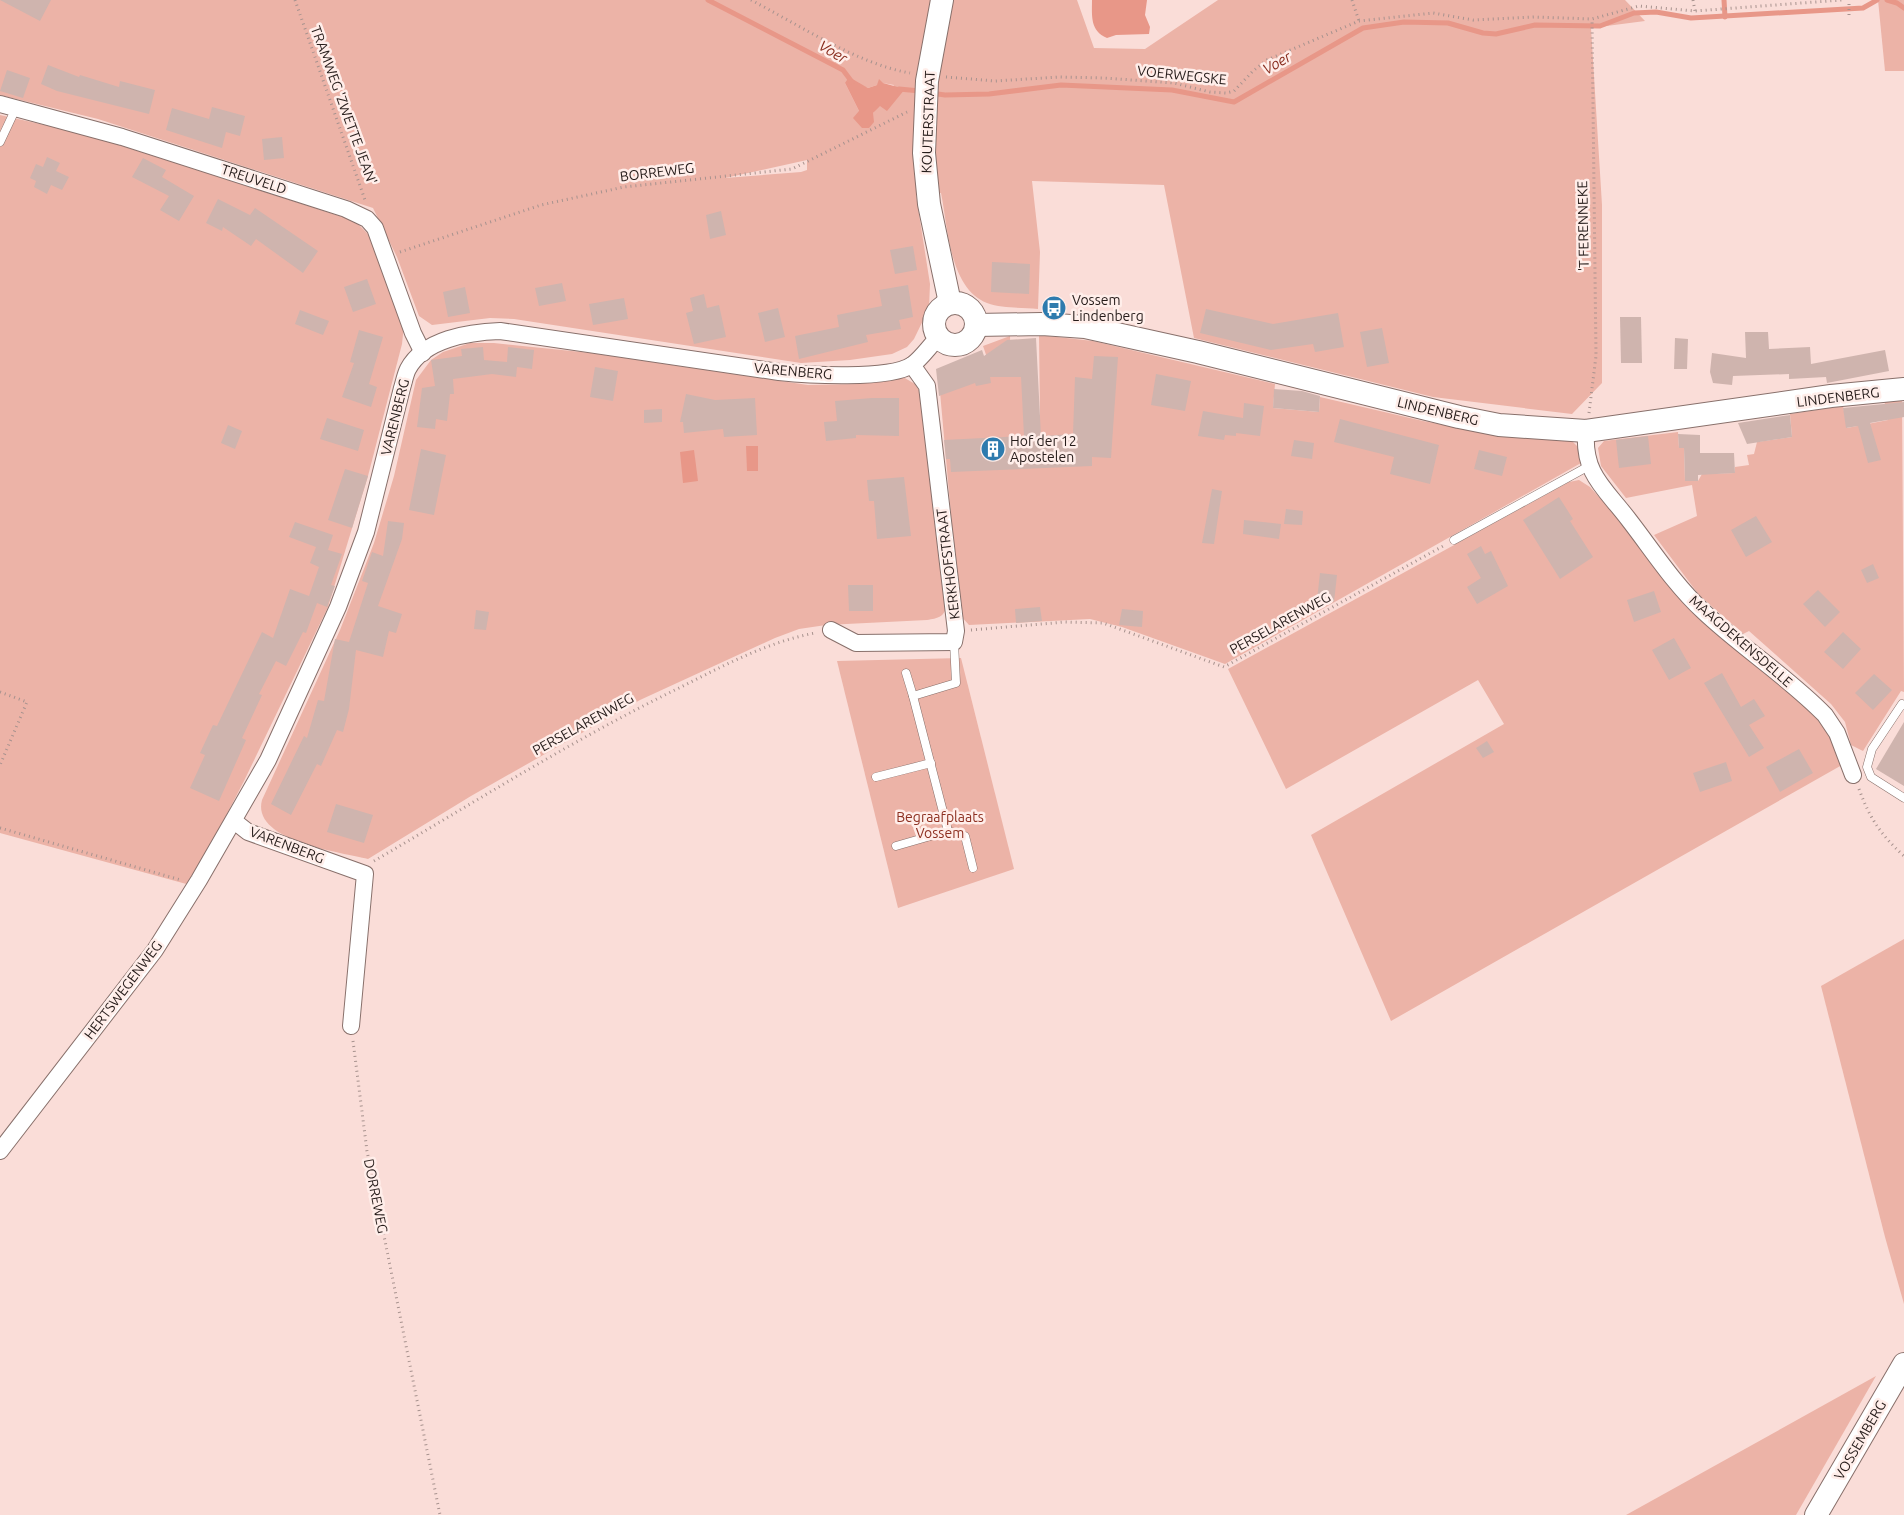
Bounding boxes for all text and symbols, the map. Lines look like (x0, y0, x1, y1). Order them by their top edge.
street label: TRAMWEG 'ZWETTE JEAN' (308, 23, 380, 187)
water label: Voer (816, 37, 852, 67)
water label: Voer (1259, 47, 1295, 77)
street label: VOERWEGSKE (1137, 62, 1228, 88)
street label: KOUTERSTRAAT (918, 70, 938, 174)
street label: BORREWEG (619, 159, 695, 185)
street label: TREUVELD (219, 161, 289, 197)
street label: 'T FERENNEKE (1574, 181, 1592, 271)
place label: Vossem Lindenberg (1072, 292, 1144, 324)
bus stop icon: Vossem Lindenberg (1041, 295, 1067, 321)
street label: VARENBERG (753, 360, 833, 382)
street label: VARENBERG (378, 377, 412, 457)
street label: LINDENBERG (1796, 384, 1880, 410)
street label: LINDENBERG (1396, 394, 1480, 428)
place label: Hof der 12 Apostelen (1010, 433, 1077, 465)
building icon: Hof der 12 Apostelen (980, 436, 1006, 462)
street label: KERKHOFSTRAAT (933, 507, 963, 620)
street label: PERSELARENWEG (1227, 589, 1333, 657)
street label: MAAGDEKENSDELLE (1686, 592, 1796, 690)
street label: PERSELARENWEG (530, 690, 636, 758)
park label: Begraafplaats Vossem (896, 809, 984, 841)
street label: VARENBERG (247, 823, 327, 867)
street label: HERTSWEGENWEG (81, 938, 165, 1042)
street label: DORREWEG (361, 1157, 391, 1235)
street label: VOSSEMBERG (1831, 1397, 1889, 1483)

